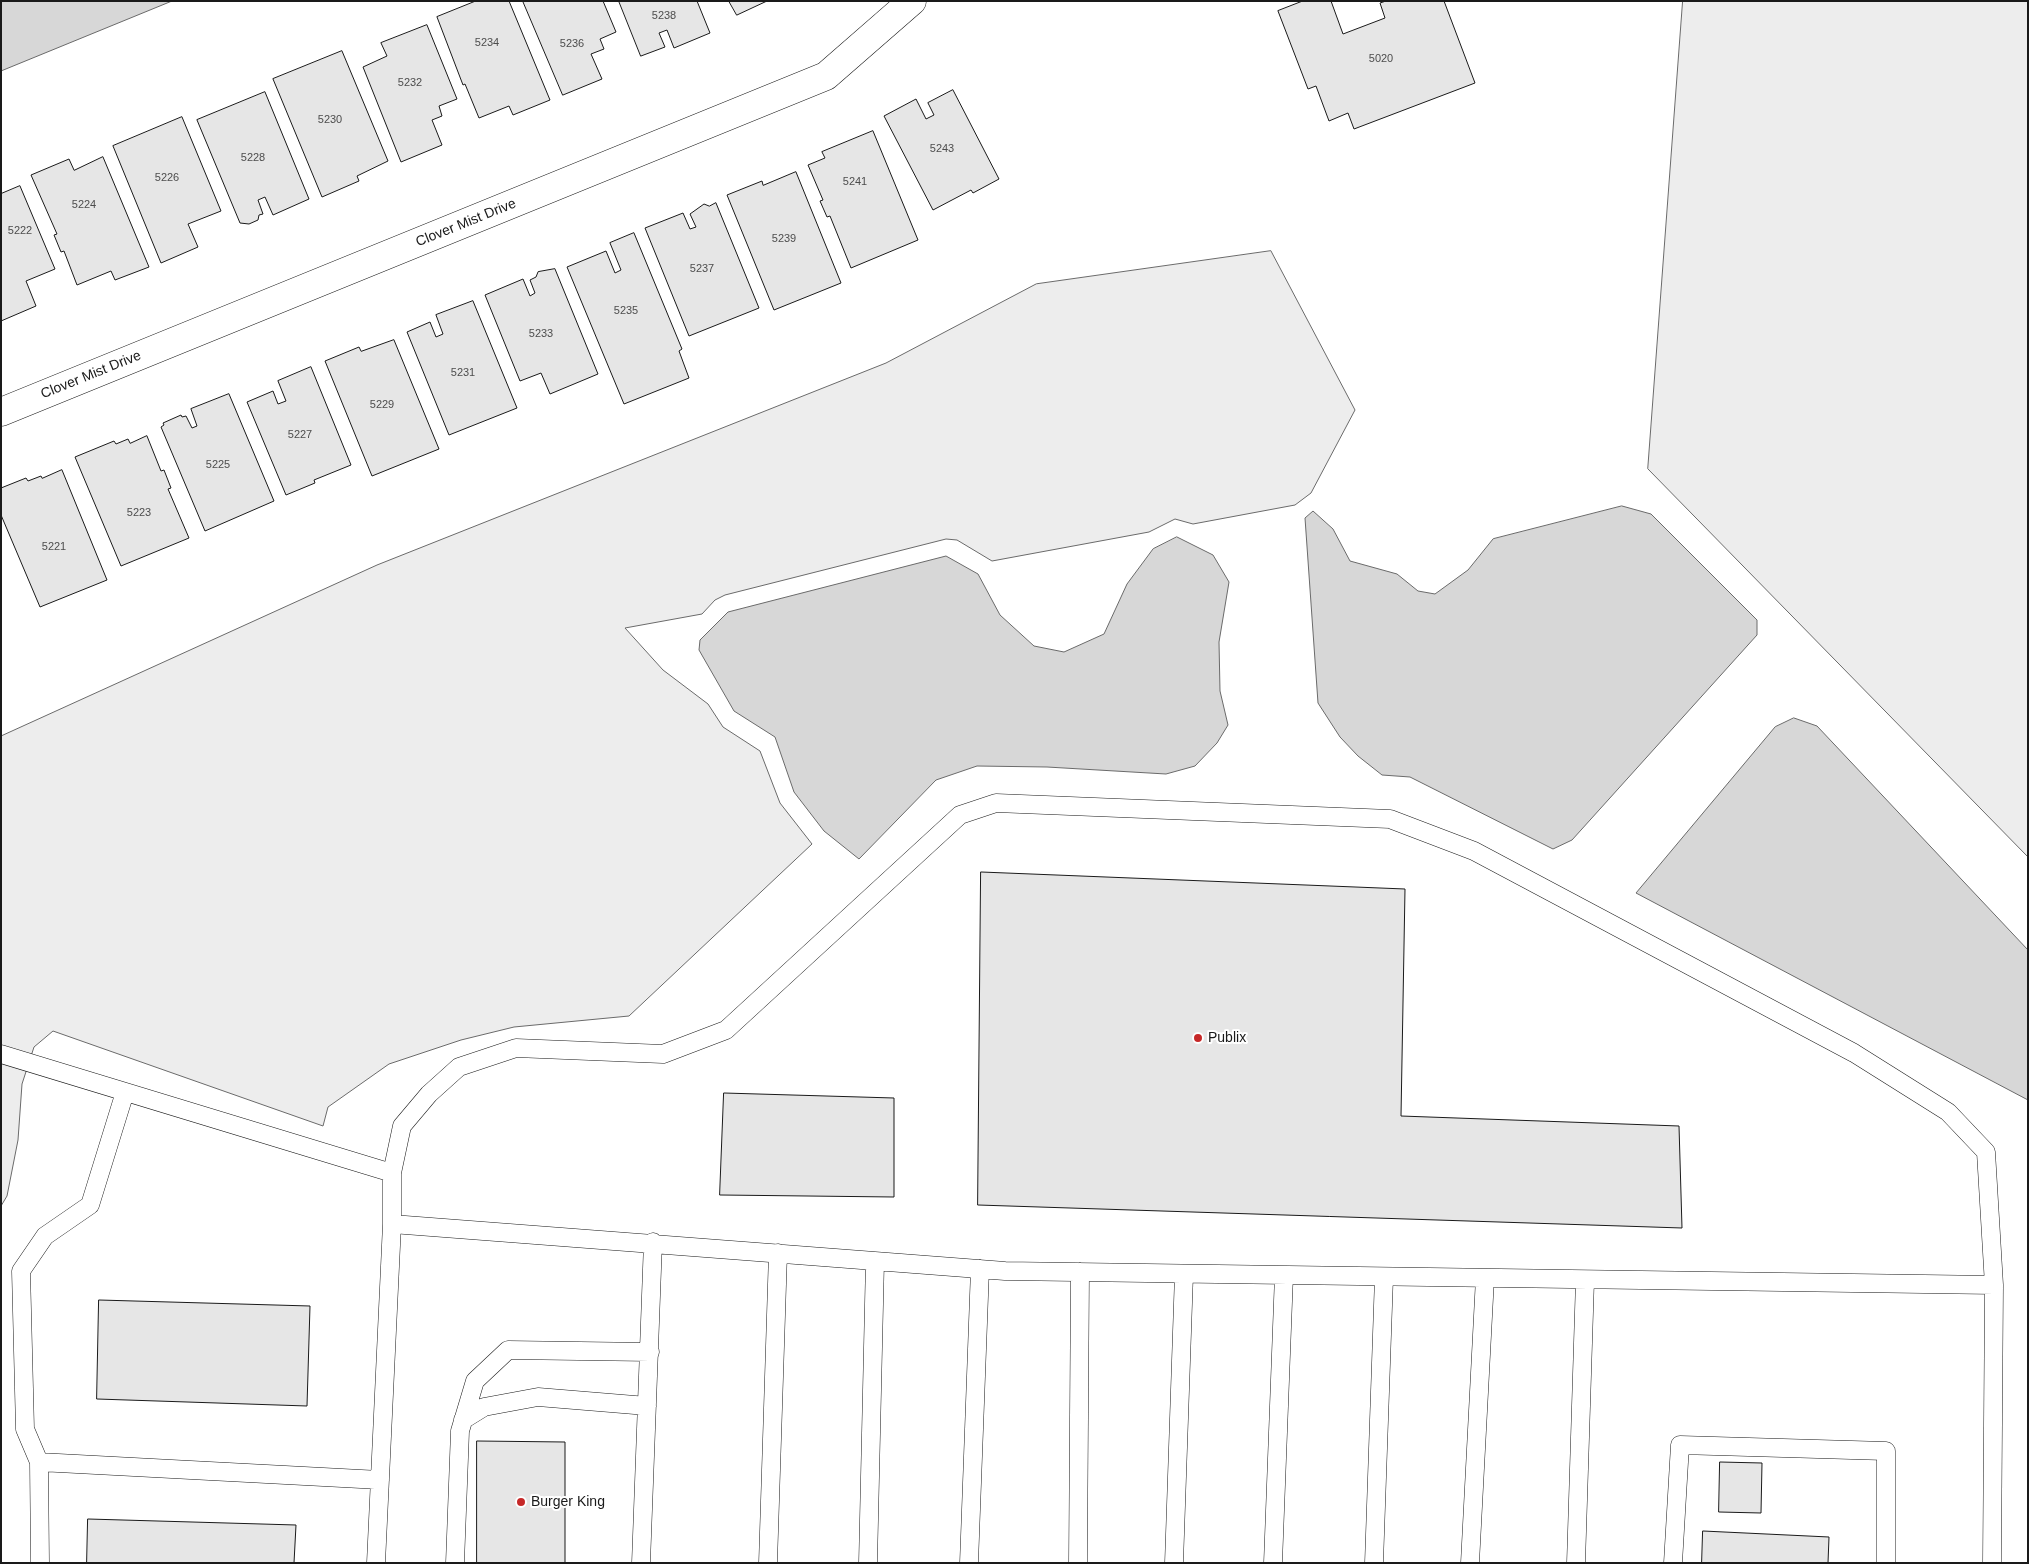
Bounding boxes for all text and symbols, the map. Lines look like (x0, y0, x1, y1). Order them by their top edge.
house number: 5238 (652, 9, 676, 23)
house number: 5234 (475, 36, 499, 50)
house number: 5236 (560, 37, 584, 51)
house number: 5020 (1369, 52, 1393, 66)
house number: 5232 (398, 76, 422, 90)
house number: 5230 (318, 113, 342, 127)
house number: 5243 (930, 142, 954, 156)
house number: 5228 (241, 151, 265, 165)
house number: 5226 (155, 171, 179, 185)
house number: 5241 (843, 175, 867, 189)
street label: Clover Mist Drive (413, 195, 519, 251)
house number: 5224 (72, 198, 96, 212)
house number: 5222 (8, 224, 32, 238)
house number: 5239 (772, 232, 796, 246)
house number: 5237 (690, 262, 714, 276)
house number: 5235 (614, 304, 638, 318)
house number: 5233 (529, 327, 553, 341)
street label: Clover Mist Drive (38, 347, 144, 403)
house number: 5231 (451, 366, 475, 380)
house number: 5229 (370, 398, 394, 412)
house number: 5227 (288, 428, 312, 442)
house number: 5225 (206, 458, 230, 472)
house number: 5223 (127, 506, 151, 520)
house number: 5221 (42, 540, 66, 554)
place label: Publix (1208, 1030, 1246, 1046)
marker: Publix (1192, 1032, 1204, 1044)
place label: Burger King (531, 1494, 605, 1510)
marker: Burger King (515, 1496, 527, 1508)

